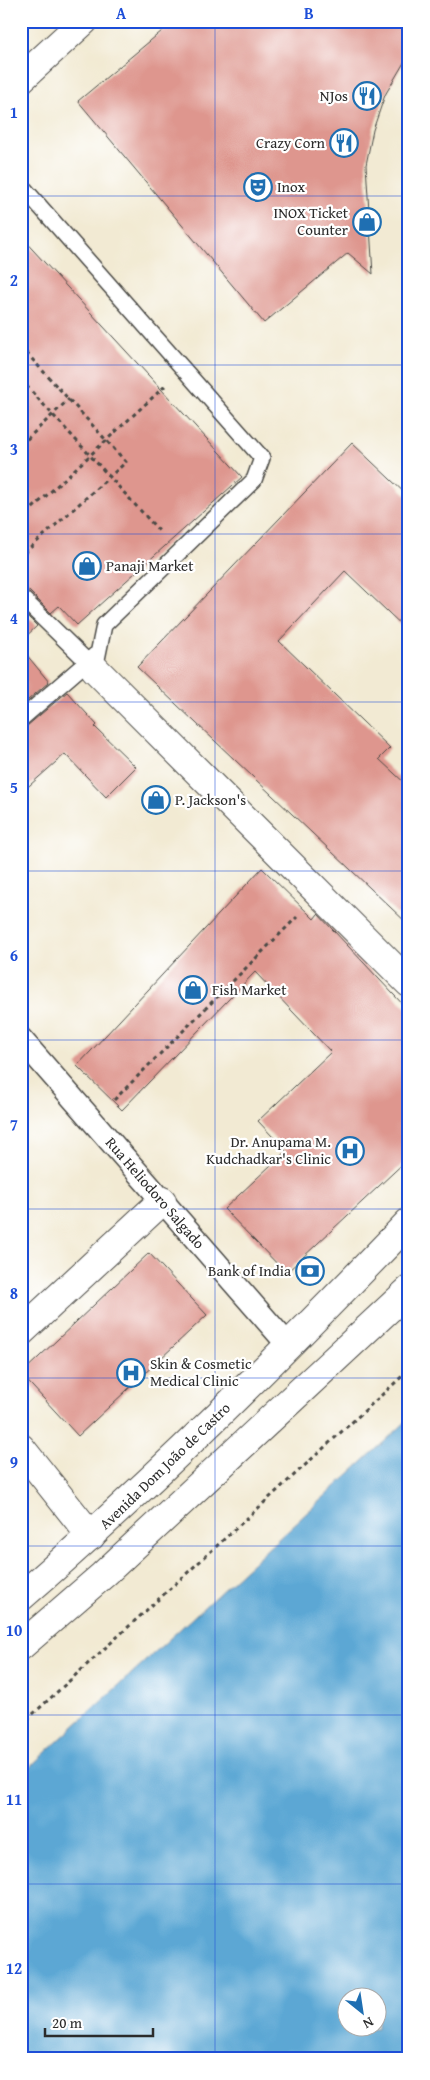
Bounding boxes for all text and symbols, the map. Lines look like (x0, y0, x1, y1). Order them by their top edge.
text: A (116, 1, 127, 25)
text: B (304, 1, 314, 25)
restaurant icon: NJos (352, 81, 382, 111)
place label: NJos (320, 85, 348, 106)
text: 1 (10, 100, 18, 124)
restaurant icon: Crazy Corn (329, 128, 359, 158)
place label: Crazy Corn (256, 132, 326, 153)
theatre icon: Inox (243, 172, 273, 202)
place label: Inox (277, 176, 305, 197)
place label: INOX Ticket Counter (274, 202, 349, 240)
shop icon: INOX Ticket Counter (352, 207, 382, 237)
text: 2 (10, 268, 18, 292)
text: 3 (10, 437, 18, 461)
shop icon: Panaji Market (72, 551, 102, 581)
place label: Panaji Market (106, 555, 194, 576)
text: 4 (10, 606, 18, 630)
text: 5 (10, 775, 18, 799)
shop icon: P. Jackson's (141, 785, 171, 815)
place label: P. Jackson's (175, 789, 246, 810)
text: 6 (10, 943, 18, 967)
shop icon: Fish Market (178, 975, 208, 1005)
place label: Fish Market (212, 979, 287, 1000)
text: 7 (10, 1112, 18, 1136)
place label: Dr. Anupama M. Kudchadkar's Clinic (206, 1131, 331, 1169)
street label: Rua Heliodoro Salgado (101, 1132, 210, 1253)
hospital icon: Dr. Anupama M. Kudchadkar's Clinic (335, 1136, 365, 1166)
bank icon: Bank of India (295, 1256, 325, 1286)
place label: Bank of India (208, 1260, 291, 1281)
text: 8 (10, 1281, 18, 1305)
place label: Skin & Cosmetic Medical Clinic (150, 1353, 252, 1391)
hospital icon: Skin & Cosmetic Medical Clinic (116, 1358, 146, 1388)
street label: Avenida Dom João de Castro (95, 1397, 235, 1534)
text: 9 (10, 1450, 18, 1474)
text: 10 (6, 1618, 22, 1642)
text: 11 (6, 1787, 22, 1811)
text: 12 (6, 1956, 22, 1980)
north arrow (338, 1988, 388, 2038)
scale bar (45, 2005, 152, 2037)
text: 20 m (52, 2012, 83, 2033)
text: N (359, 2012, 378, 2035)

